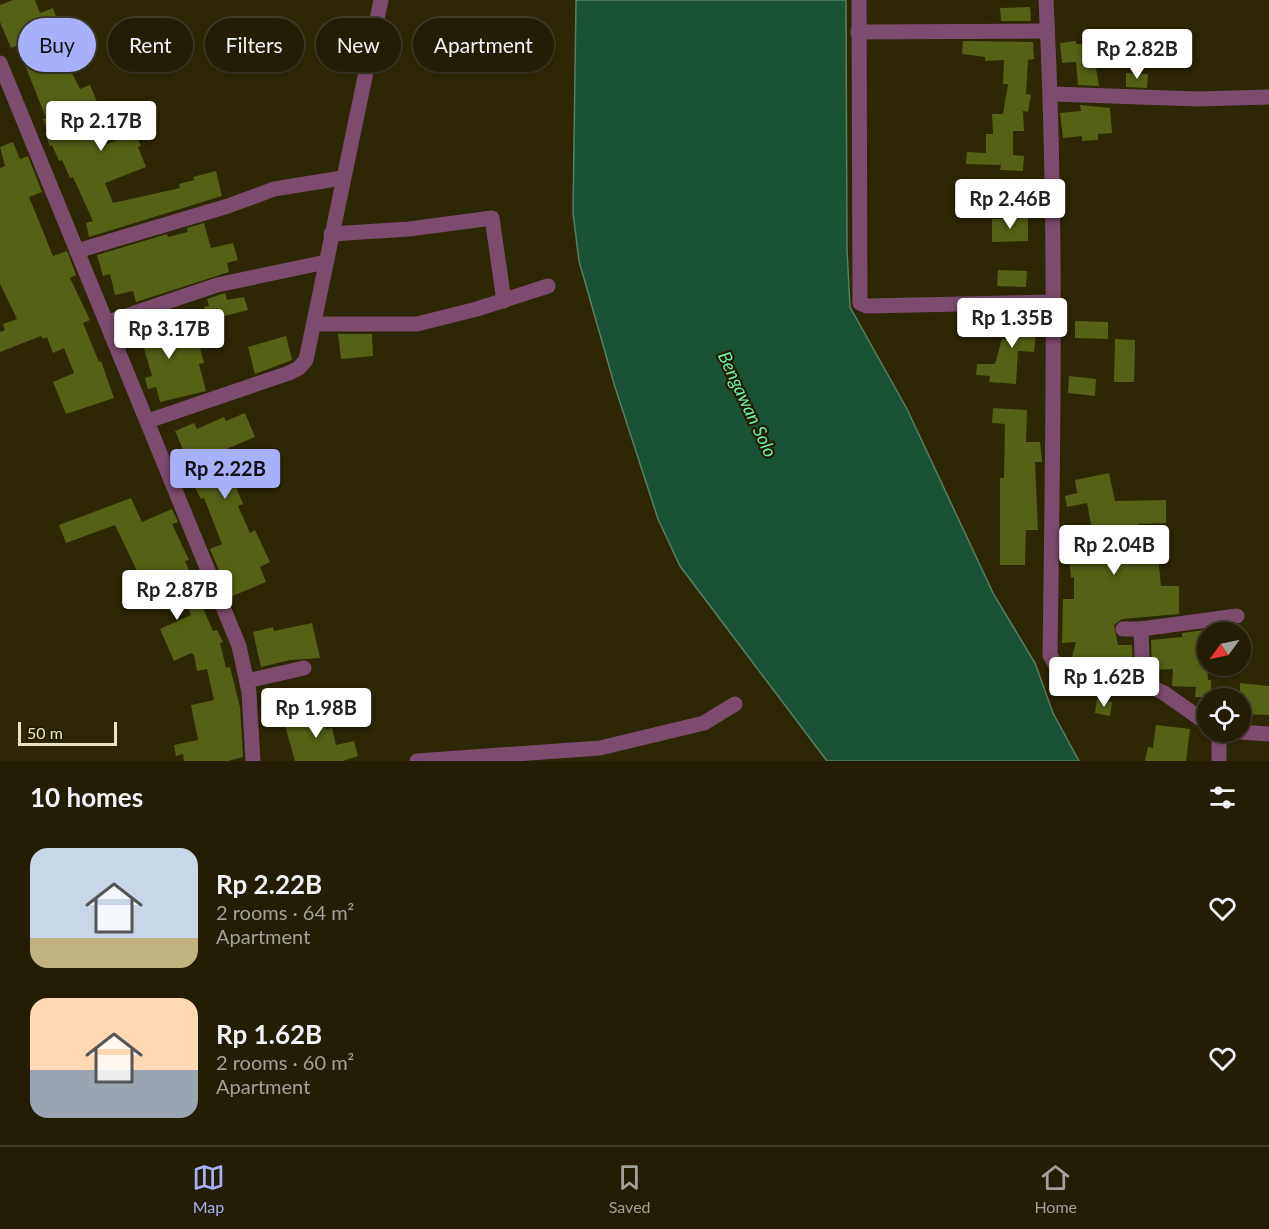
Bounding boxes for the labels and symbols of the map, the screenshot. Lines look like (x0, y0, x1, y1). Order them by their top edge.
pin: Rp 2.82B (1075, 29, 1199, 80)
pin: Rp 2.17B (39, 101, 163, 152)
pin: Rp 2.46B (948, 179, 1072, 230)
pin: Rp 1.35B (950, 298, 1074, 349)
pin: Rp 3.17B (107, 309, 231, 360)
water label: Bengawan Solo (714, 348, 782, 460)
pin: Rp 2.22B (163, 449, 287, 500)
pin: Rp 2.04B (1052, 525, 1176, 576)
pin: Rp 2.87B (115, 570, 239, 621)
north arrow (1197, 622, 1251, 676)
pin: Rp 1.62B (1042, 657, 1166, 708)
pin: Rp 1.98B (254, 688, 378, 739)
scale bar (18, 719, 117, 746)

